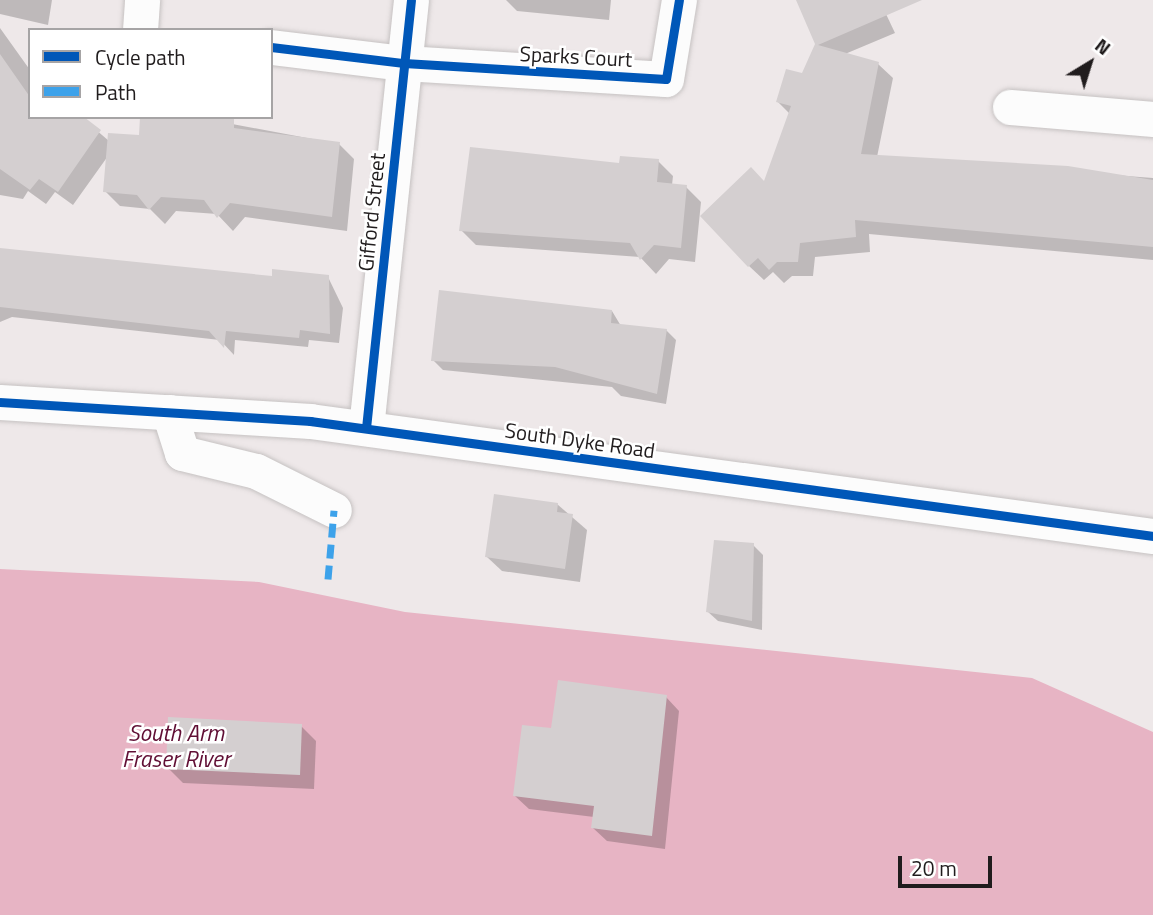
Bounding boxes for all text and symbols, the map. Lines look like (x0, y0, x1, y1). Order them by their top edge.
legend (28, 28, 273, 119)
north arrow (1055, 28, 1125, 98)
text: N (1089, 31, 1117, 62)
street label: Sparks Court (519, 40, 633, 72)
text: Cycle path (95, 41, 186, 73)
text: Path (95, 76, 137, 108)
street label: Gifford Street (352, 151, 390, 273)
street label: South Dyke Road (503, 417, 657, 463)
water label: South Arm Fraser River (122, 719, 230, 773)
scale bar (901, 842, 996, 886)
text: 20 m (911, 852, 957, 884)

